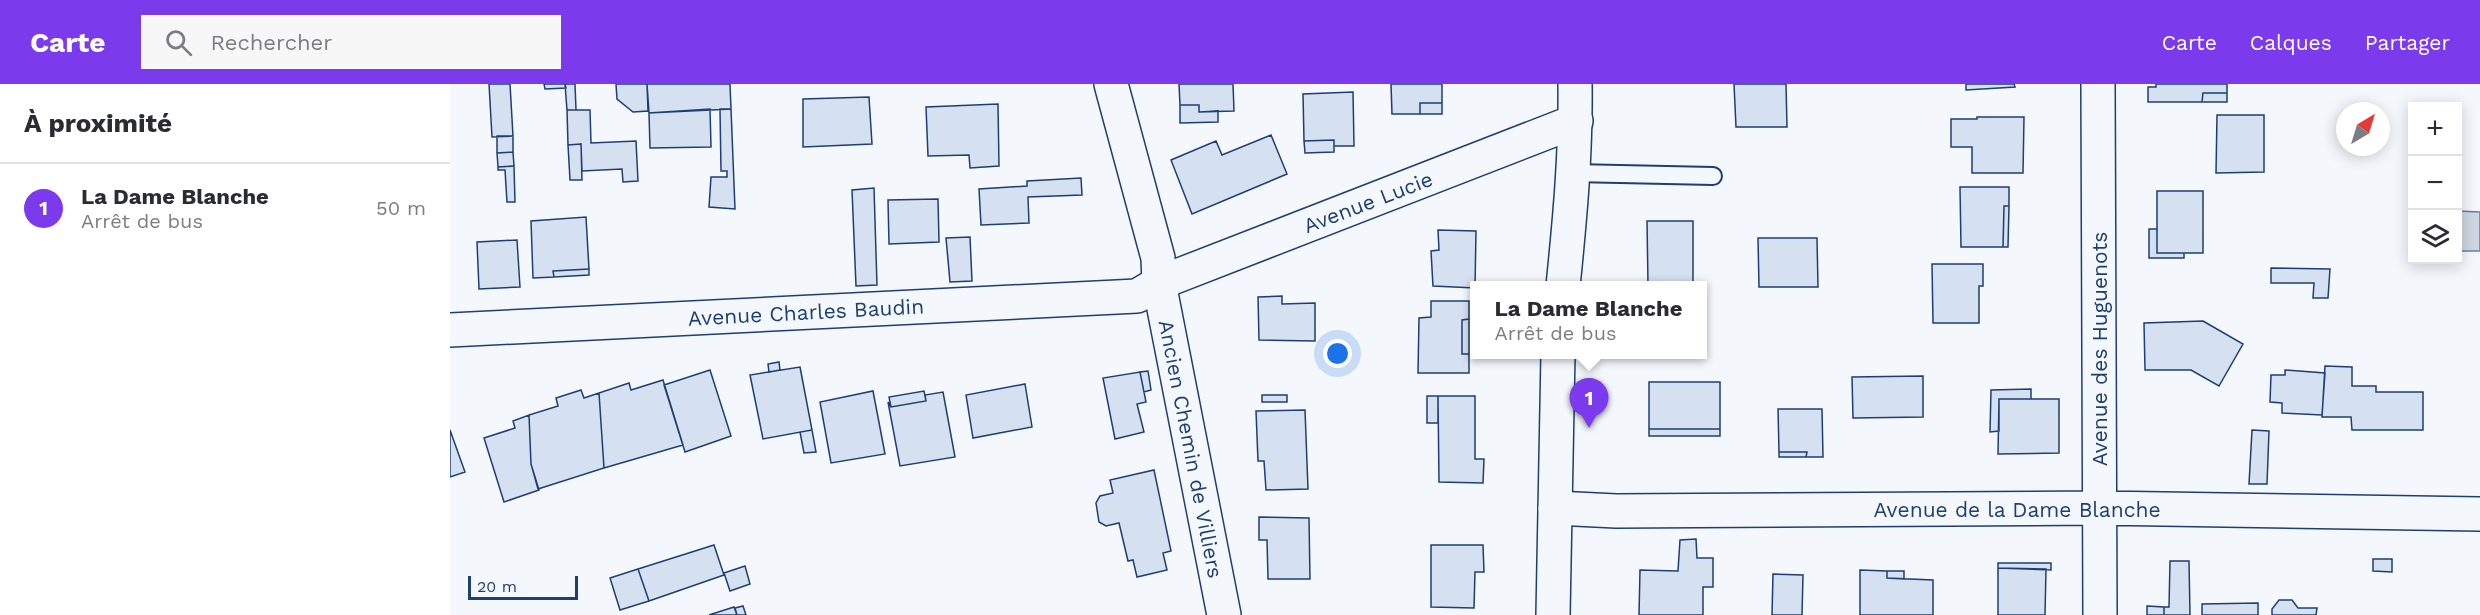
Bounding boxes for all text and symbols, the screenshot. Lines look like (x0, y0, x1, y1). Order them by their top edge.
search box (141, 15, 561, 69)
text: Carte (30, 26, 105, 59)
icon: search (162, 26, 195, 59)
text: Rechercher (210, 30, 332, 55)
text: Carte (2162, 30, 2217, 55)
text: Calques (2250, 30, 2332, 55)
text: Partager (2365, 30, 2450, 55)
north arrow (2336, 102, 2390, 156)
map controls (2408, 102, 2462, 264)
button: + (2408, 102, 2462, 156)
text: À proximité (24, 108, 172, 138)
button: − (2408, 156, 2462, 210)
street label: Avenue Lucie (1300, 166, 1436, 238)
text: La Dame Blanche (81, 184, 269, 209)
text: 1 (39, 196, 48, 220)
text: 50 m (376, 196, 426, 220)
text: Arrêt de bus (81, 209, 203, 233)
button: layers (2408, 210, 2462, 264)
street label: Avenue des Huguenots (2087, 232, 2112, 466)
popup (1470, 281, 1707, 359)
street label: Avenue Charles Baudin (687, 293, 925, 331)
text: La Dame Blanche (1495, 296, 1682, 321)
street label: Ancien Chemin de Villiers (1154, 318, 1228, 580)
text: Arrêt de bus (1495, 321, 1617, 345)
your location (1323, 339, 1352, 368)
pin: 1 (1570, 378, 1608, 428)
street label: Avenue de la Dame Blanche (1873, 497, 2161, 522)
scale bar (468, 573, 578, 600)
text: 20 m (477, 577, 517, 596)

